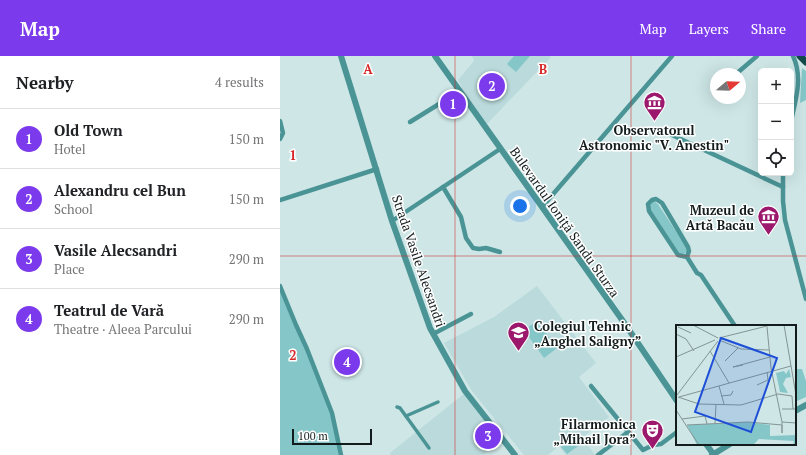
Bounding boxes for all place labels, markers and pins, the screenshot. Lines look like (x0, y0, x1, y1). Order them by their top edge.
pin: 2 (479, 71, 505, 101)
pin: 1 (440, 89, 466, 119)
museum icon: Observatorul Astronomic "V. Anestin" (641, 89, 667, 122)
place label: Observatorul Astronomic "V. Anestin" (579, 121, 729, 154)
place label: Muzeul de Artă Bacău (686, 201, 754, 234)
museum icon: Muzeul de Artă Bacău (756, 204, 782, 237)
place label: Colegiul Tehnic „Anghel Saligny” (534, 317, 641, 350)
school or university icon: Colegiul Tehnic „Anghel Saligny” (506, 320, 532, 353)
pin: 4 (334, 347, 360, 377)
place label: Filarmonica „Mihail Jora” (553, 415, 637, 448)
theatre icon: Filarmonica „Mihail Jora” (639, 418, 665, 451)
pin: 3 (475, 421, 501, 451)

